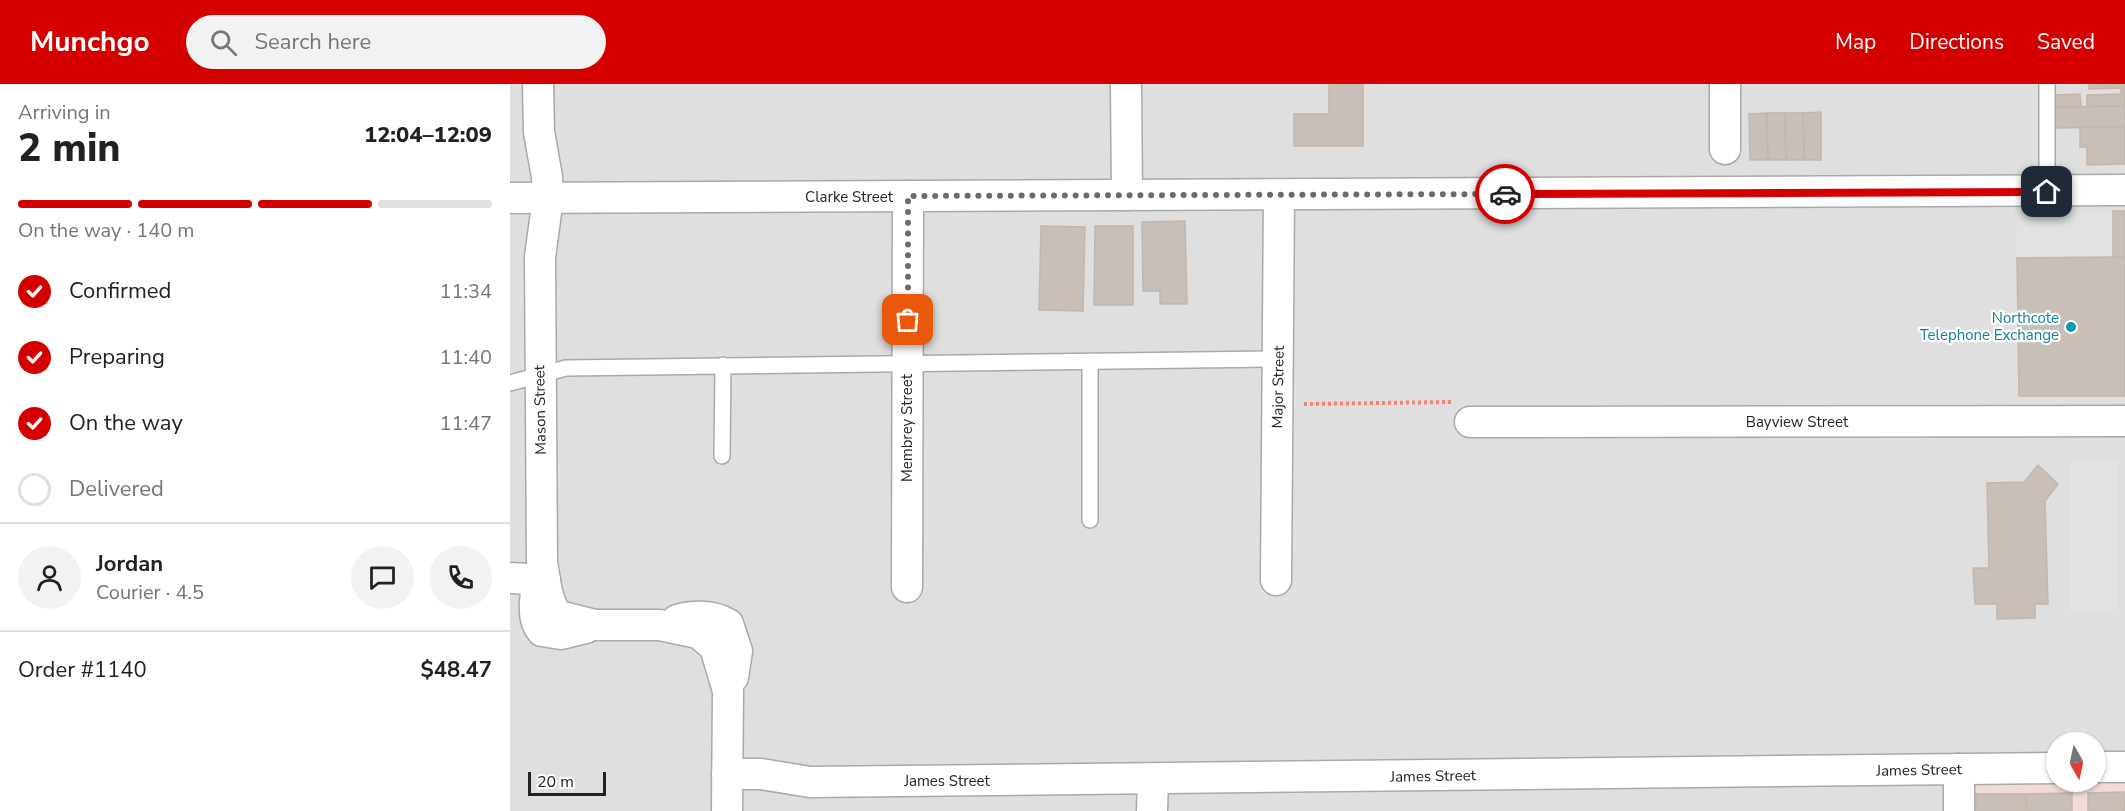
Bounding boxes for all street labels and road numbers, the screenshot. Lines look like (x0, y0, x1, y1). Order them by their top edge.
street label: Clarke Street (805, 187, 894, 207)
street label: Major Street (1267, 345, 1289, 429)
street label: Mason Street (529, 364, 551, 455)
street label: Membrey Street (897, 373, 917, 482)
street label: Bayview Street (1746, 412, 1849, 432)
street label: James Street (1875, 759, 1963, 781)
street label: James Street (1389, 765, 1477, 787)
street label: James Street (903, 771, 991, 791)

